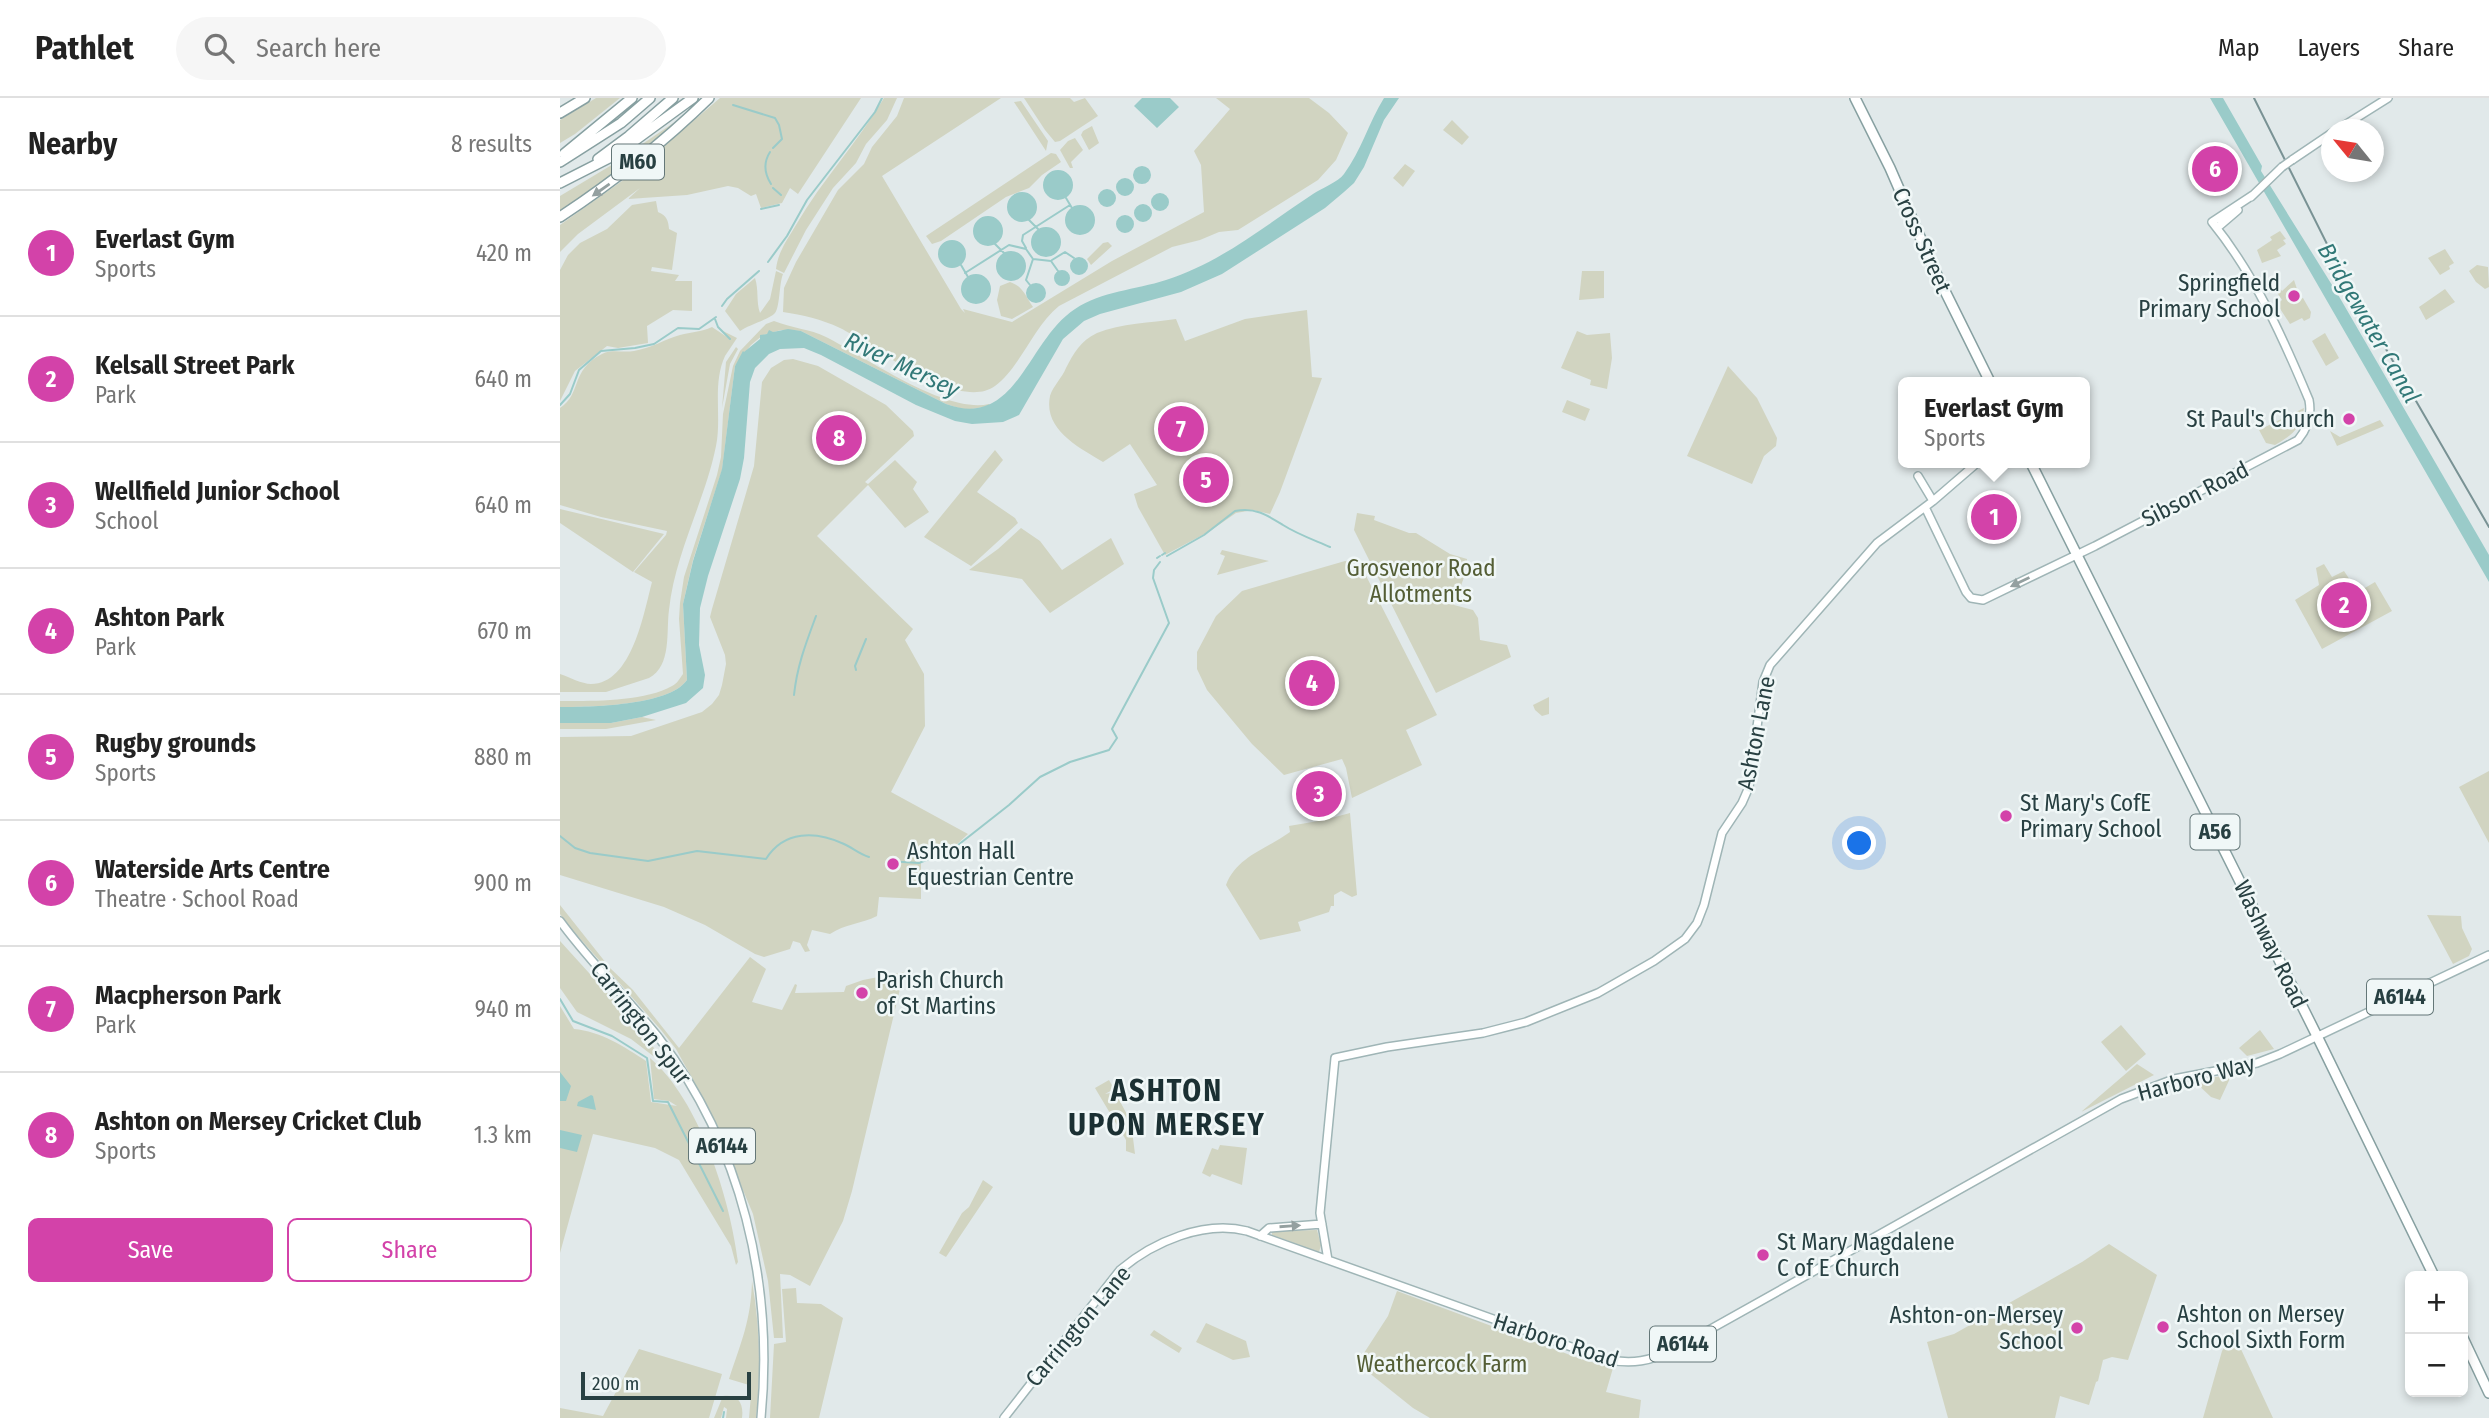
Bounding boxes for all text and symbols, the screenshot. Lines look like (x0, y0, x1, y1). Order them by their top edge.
search box (176, 17, 666, 80)
text: Pathlet (35, 28, 134, 68)
icon: search (200, 29, 238, 67)
text: Search here (256, 33, 381, 64)
text: Map (2218, 34, 2260, 62)
text: Layers (2298, 34, 2360, 62)
text: Share (2398, 34, 2454, 62)
north arrow (2321, 119, 2384, 182)
text: Nearby (28, 126, 117, 162)
text: 8 results (451, 130, 532, 158)
pin: 6 (2192, 143, 2238, 195)
road number: M60 (612, 144, 664, 180)
one-way arrow (592, 183, 610, 197)
street label: Cross Street (1886, 183, 1958, 297)
text: Everlast Gym (95, 224, 235, 255)
water label: Bridgewater Canal (2312, 238, 2426, 408)
text: 1 (46, 239, 56, 267)
text: 420 m (476, 239, 532, 267)
text: Sports (95, 255, 156, 283)
place label: Springfield Primary School (2138, 269, 2280, 323)
marker: Springfield Primary School (2286, 288, 2302, 304)
water label: River Mersey (840, 326, 965, 404)
text: Kelsall Street Park (95, 350, 294, 381)
text: 2 (46, 365, 56, 393)
text: 640 m (474, 365, 532, 393)
popup (1898, 377, 2090, 468)
text: Park (95, 381, 136, 409)
text: Everlast Gym (1924, 393, 2064, 424)
pin: 7 (1158, 403, 1204, 455)
place label: St Paul's Church (2186, 405, 2335, 433)
marker: St Paul's Church (2341, 411, 2357, 427)
pin: 8 (816, 412, 862, 464)
text: Sports (1924, 424, 1985, 452)
pin: 5 (1183, 454, 1229, 506)
street label: Sibson Road (2137, 455, 2253, 533)
text: Wellfield Junior School (95, 476, 340, 507)
text: 3 (46, 491, 56, 519)
text: 640 m (474, 491, 532, 519)
pin: 1 (1971, 491, 2017, 543)
text: School (95, 507, 159, 535)
park label: Grosvenor Road Allotments (1347, 554, 1496, 608)
one-way arrow (2010, 576, 2030, 587)
pin: 2 (2321, 579, 2367, 631)
text: Ashton Park (95, 602, 224, 633)
text: 4 (45, 617, 57, 645)
text: 670 m (477, 617, 532, 645)
text: Park (95, 633, 136, 661)
pin: 4 (1289, 657, 1335, 709)
street label: Ashton Lane (1731, 674, 1781, 792)
text: Rugby grounds (95, 728, 256, 759)
text: 5 (45, 743, 57, 771)
text: 880 m (474, 743, 532, 771)
text: Sports (95, 759, 156, 787)
pin: 3 (1296, 768, 1342, 820)
place label: St Mary's CofE Primary School (2020, 789, 2162, 843)
marker: St Mary's CofE Primary School (1998, 808, 2014, 824)
road number: A56 (2190, 814, 2240, 850)
your location (1842, 826, 1876, 860)
place label: Ashton Hall Equestrian Centre (907, 837, 1074, 891)
text: Waterside Arts Centre (95, 854, 330, 885)
marker: Ashton Hall Equestrian Centre (885, 856, 901, 872)
text: 6 (45, 869, 57, 897)
text: 900 m (474, 869, 532, 897)
street label: Washway Road (2228, 876, 2314, 1012)
text: Theatre · School Road (95, 885, 299, 913)
street label: Carrington Spur (584, 956, 698, 1090)
place label: Parish Church of St Martins (876, 966, 1004, 1020)
road number: A6144 (2367, 979, 2433, 1014)
text: Macpherson Park (95, 980, 281, 1011)
marker: Parish Church of St Martins (854, 985, 870, 1001)
text: 7 (46, 995, 56, 1023)
text: 940 m (475, 995, 532, 1023)
text: Park (95, 1011, 136, 1039)
street label: Harboro Way (2134, 1049, 2258, 1107)
district label: ASHTON UPON MERSEY (1068, 1073, 1266, 1143)
text: Ashton on Mersey Cricket Club (95, 1106, 422, 1137)
text: 8 (45, 1121, 57, 1149)
text: 1.3 km (474, 1121, 532, 1149)
road number: A6144 (689, 1128, 755, 1164)
text: Sports (95, 1137, 156, 1165)
button: Save (28, 1218, 273, 1282)
button: Share (287, 1218, 532, 1282)
one-way arrow (1279, 1220, 1301, 1231)
place label: St Mary Magdalene C of E Church (1777, 1228, 1955, 1282)
marker: St Mary Magdalene C of E Church (1755, 1247, 1771, 1263)
street label: Carrington Lane (1019, 1260, 1137, 1392)
map controls (2405, 1271, 2468, 1397)
button: + (2405, 1271, 2468, 1334)
place label: Ashton on Mersey School Sixth Form (2177, 1300, 2345, 1354)
place label: Ashton-on-Mersey School (1890, 1301, 2064, 1355)
street label: Harboro Road (1490, 1307, 1622, 1373)
marker: Ashton on Mersey School Sixth Form (2155, 1319, 2171, 1335)
marker: Ashton-on-Mersey School (2069, 1320, 2085, 1336)
road number: A6144 (1650, 1326, 1716, 1362)
button: − (2405, 1334, 2468, 1397)
park label: Weathercock Farm (1357, 1350, 1527, 1378)
scale bar (581, 1369, 751, 1401)
text: 200 m (592, 1372, 639, 1395)

